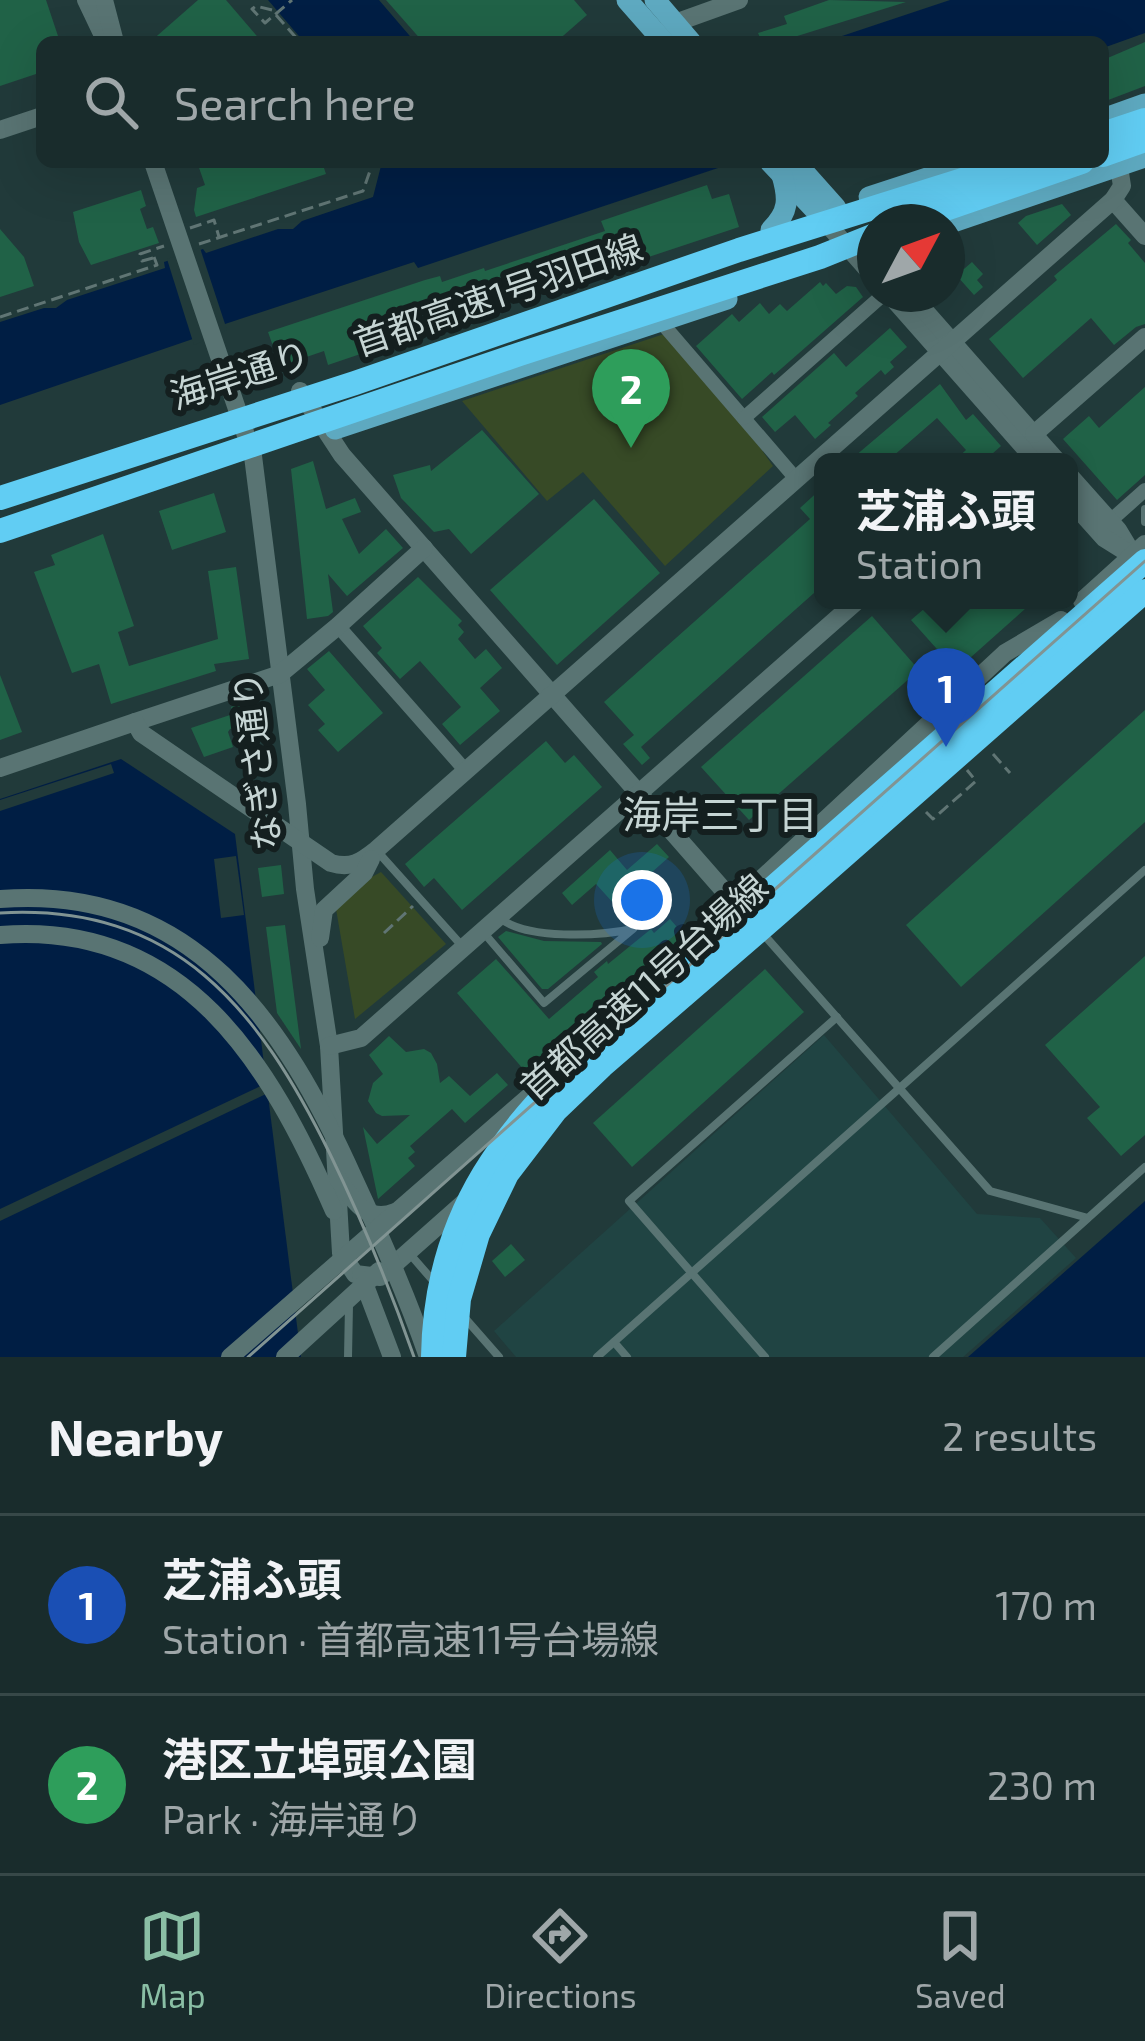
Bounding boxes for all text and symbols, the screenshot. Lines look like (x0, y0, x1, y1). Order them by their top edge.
search box (36, 36, 1109, 168)
icon: search (78, 69, 144, 135)
text: Search here (174, 75, 416, 129)
north arrow (857, 204, 965, 312)
street label: 首都高速1号羽田線 (348, 224, 647, 363)
street label: 海岸通り (164, 331, 315, 416)
pin: 2 (592, 349, 670, 448)
popup (814, 453, 1078, 609)
text: 芝浦ふ頭 (856, 482, 1036, 536)
text: Station (856, 540, 983, 587)
pin: 1 (907, 648, 985, 747)
street label: なぎさ通り (223, 669, 288, 853)
district label: 海岸三丁目 (622, 790, 818, 837)
street label: 首都高速11号台場線 (511, 864, 775, 1108)
your location (612, 870, 672, 930)
text: Nearby (48, 1405, 223, 1466)
text: 2 results (942, 1412, 1097, 1459)
text: 芝浦ふ頭 (162, 1551, 342, 1605)
text: 1 (79, 1581, 95, 1628)
text: 170 m (995, 1581, 1097, 1628)
text: Station · 首都高速11号台場線 (162, 1615, 659, 1662)
text: 港区立埠頭公園 (162, 1731, 477, 1785)
text: 2 (76, 1761, 98, 1808)
text: 230 m (987, 1761, 1097, 1808)
text: Park · 海岸通り (162, 1795, 424, 1842)
tab: Map (139, 1903, 206, 2015)
tab: Directions (484, 1903, 636, 2015)
tab: Saved (915, 1903, 1006, 2015)

